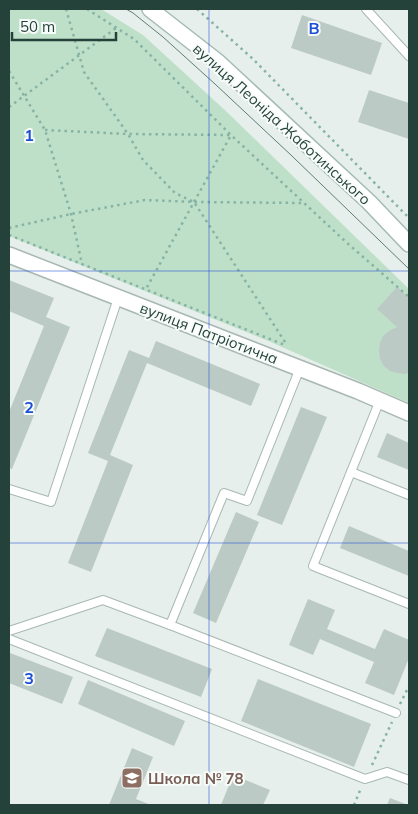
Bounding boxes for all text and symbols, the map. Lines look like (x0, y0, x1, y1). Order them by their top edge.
scale bar (12, 10, 116, 42)
text: 50 m (20, 17, 55, 36)
text: B (308, 18, 320, 38)
street label: вулиця Леоніда Жаботинського (189, 39, 375, 209)
text: 1 (24, 125, 34, 145)
street label: вулиця Патріотична (137, 298, 281, 368)
text: 2 (24, 397, 34, 417)
text: 3 (24, 668, 34, 688)
school or university icon: Школа № 78 (120, 766, 144, 790)
place label: Школа № 78 (148, 769, 244, 788)

